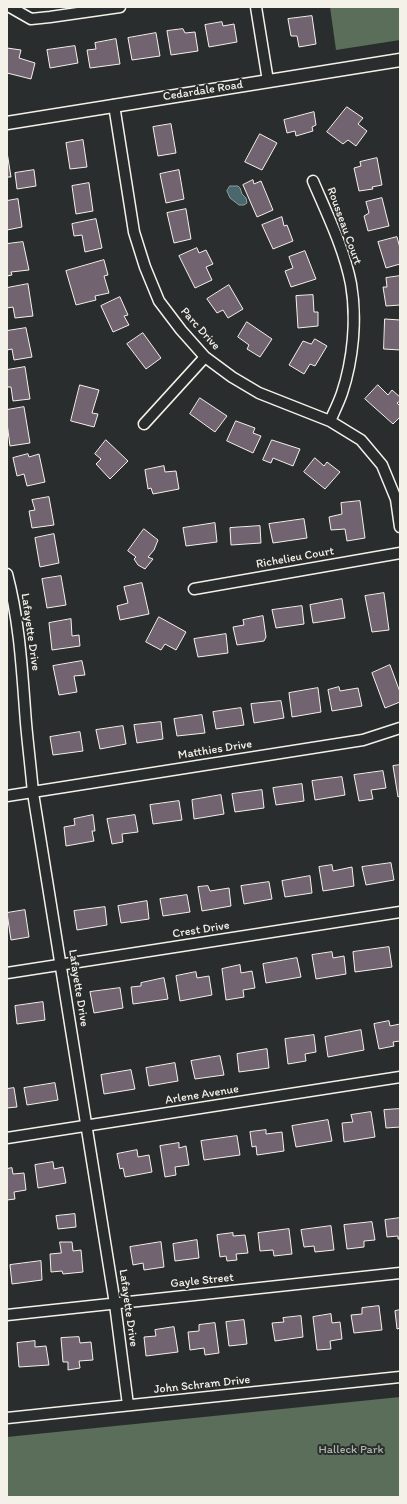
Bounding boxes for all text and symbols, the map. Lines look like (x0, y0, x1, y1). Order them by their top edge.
street label: Cedardale Road (162, 78, 244, 104)
street label: Rousseau Court (323, 185, 365, 267)
street label: Parc Drive (177, 305, 223, 353)
street label: Richelieu Court (255, 544, 335, 572)
street label: Lafayette Drive (17, 592, 43, 672)
street label: Matthies Drive (177, 737, 253, 763)
street label: Crest Drive (171, 918, 231, 942)
street label: Lafayette Drive (65, 948, 91, 1028)
street label: Arlene Avenue (164, 1082, 240, 1108)
street label: Lafayette Drive (115, 1268, 141, 1348)
street label: Gayle Street (170, 1271, 234, 1291)
street label: John Schram Drive (153, 1373, 251, 1397)
park label: Halleck Park (318, 1443, 384, 1457)

